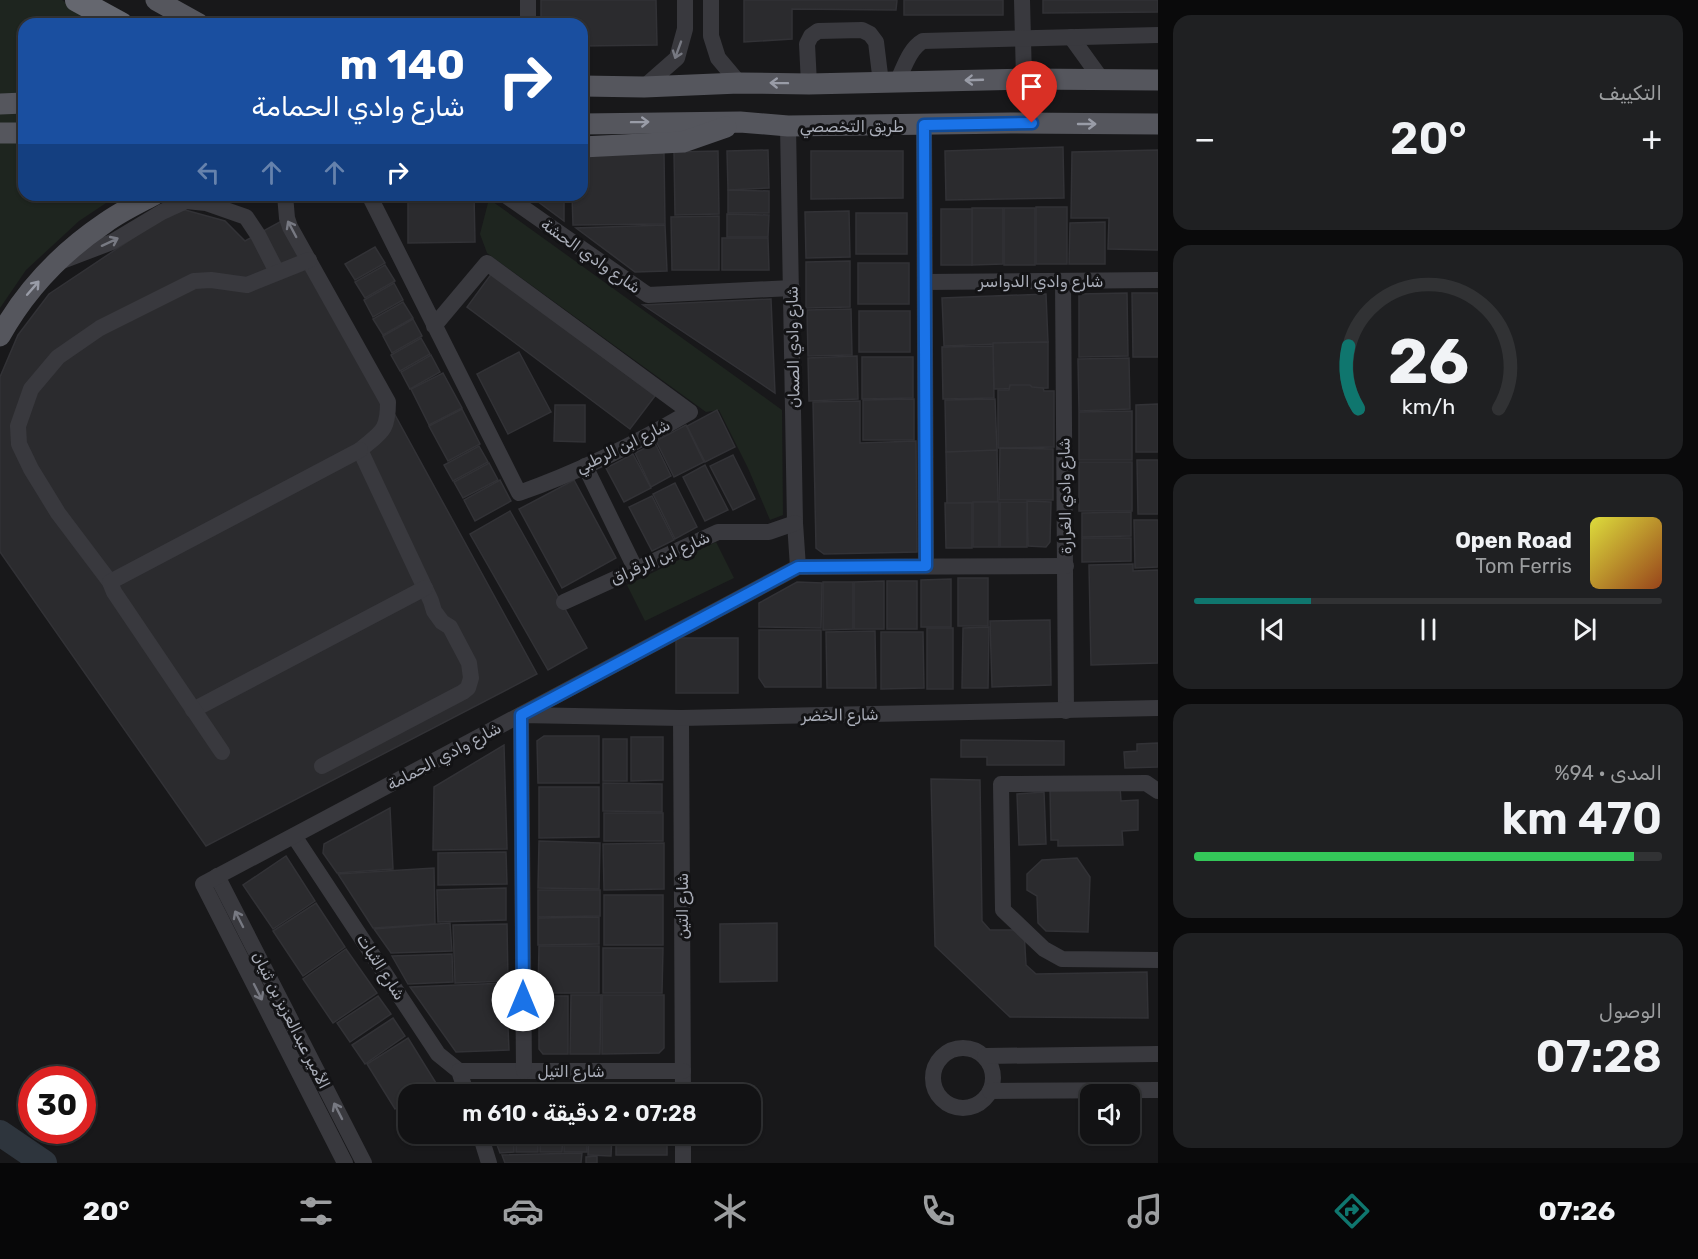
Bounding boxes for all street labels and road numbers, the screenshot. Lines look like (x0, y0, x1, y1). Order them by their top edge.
street label: طريق التخصصي (800, 117, 904, 139)
street label: شارع وادي الحشة (536, 215, 645, 299)
street label: شارع وادي الدواسر (977, 272, 1104, 293)
street label: شارع وادي الصمان (782, 286, 806, 408)
street label: شارع ابن الرطبي (573, 415, 675, 480)
street label: شارع وادي الغرارة (1054, 437, 1078, 555)
street label: شارع ابن الرقراق (607, 528, 714, 590)
street label: شارع الخضر (800, 705, 879, 727)
street label: شارع وادي الحمامة (384, 718, 505, 796)
street label: شارع التين (673, 873, 694, 939)
street label: شارع الثبات (351, 930, 409, 1005)
street label: الأمير عبدالعزيز بن ثنيان (247, 948, 334, 1092)
street label: شارع التيل (537, 1062, 605, 1083)

